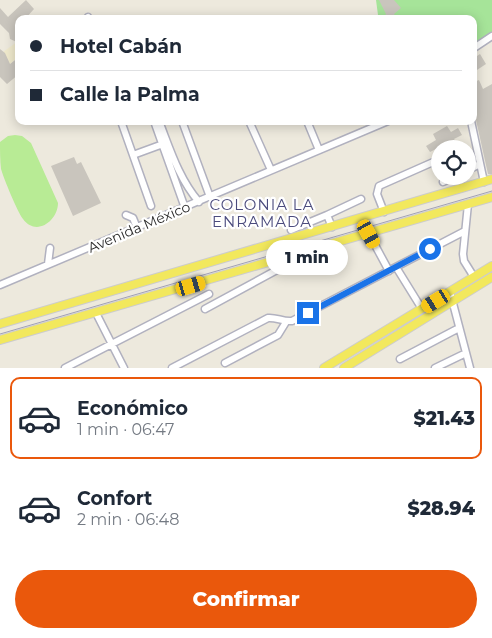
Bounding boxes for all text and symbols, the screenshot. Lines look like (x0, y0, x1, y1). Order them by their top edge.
text: Hotel Cabán (60, 35, 182, 58)
text: Calle la Palma (60, 83, 200, 106)
map controls (431, 140, 476, 185)
button: locate (431, 140, 476, 185)
district label: COLONIA LA ENRAMADA (210, 195, 314, 231)
street label: Avenida México (85, 197, 193, 257)
car (355, 217, 382, 251)
route start (419, 238, 441, 260)
callout: 1 min (267, 240, 349, 276)
text: 1 min (285, 248, 329, 267)
car (174, 275, 207, 297)
car (419, 287, 452, 315)
route end (297, 302, 319, 324)
icon: car (17, 396, 62, 441)
text: Económico (77, 397, 188, 420)
text: $21.43 (413, 407, 475, 430)
text: 1 min · 06:47 (77, 420, 174, 439)
icon: car (17, 486, 62, 531)
text: Confort (77, 487, 152, 510)
text: $28.94 (407, 497, 475, 520)
text: 2 min · 06:48 (77, 510, 179, 529)
button: Confirmar (15, 570, 477, 628)

